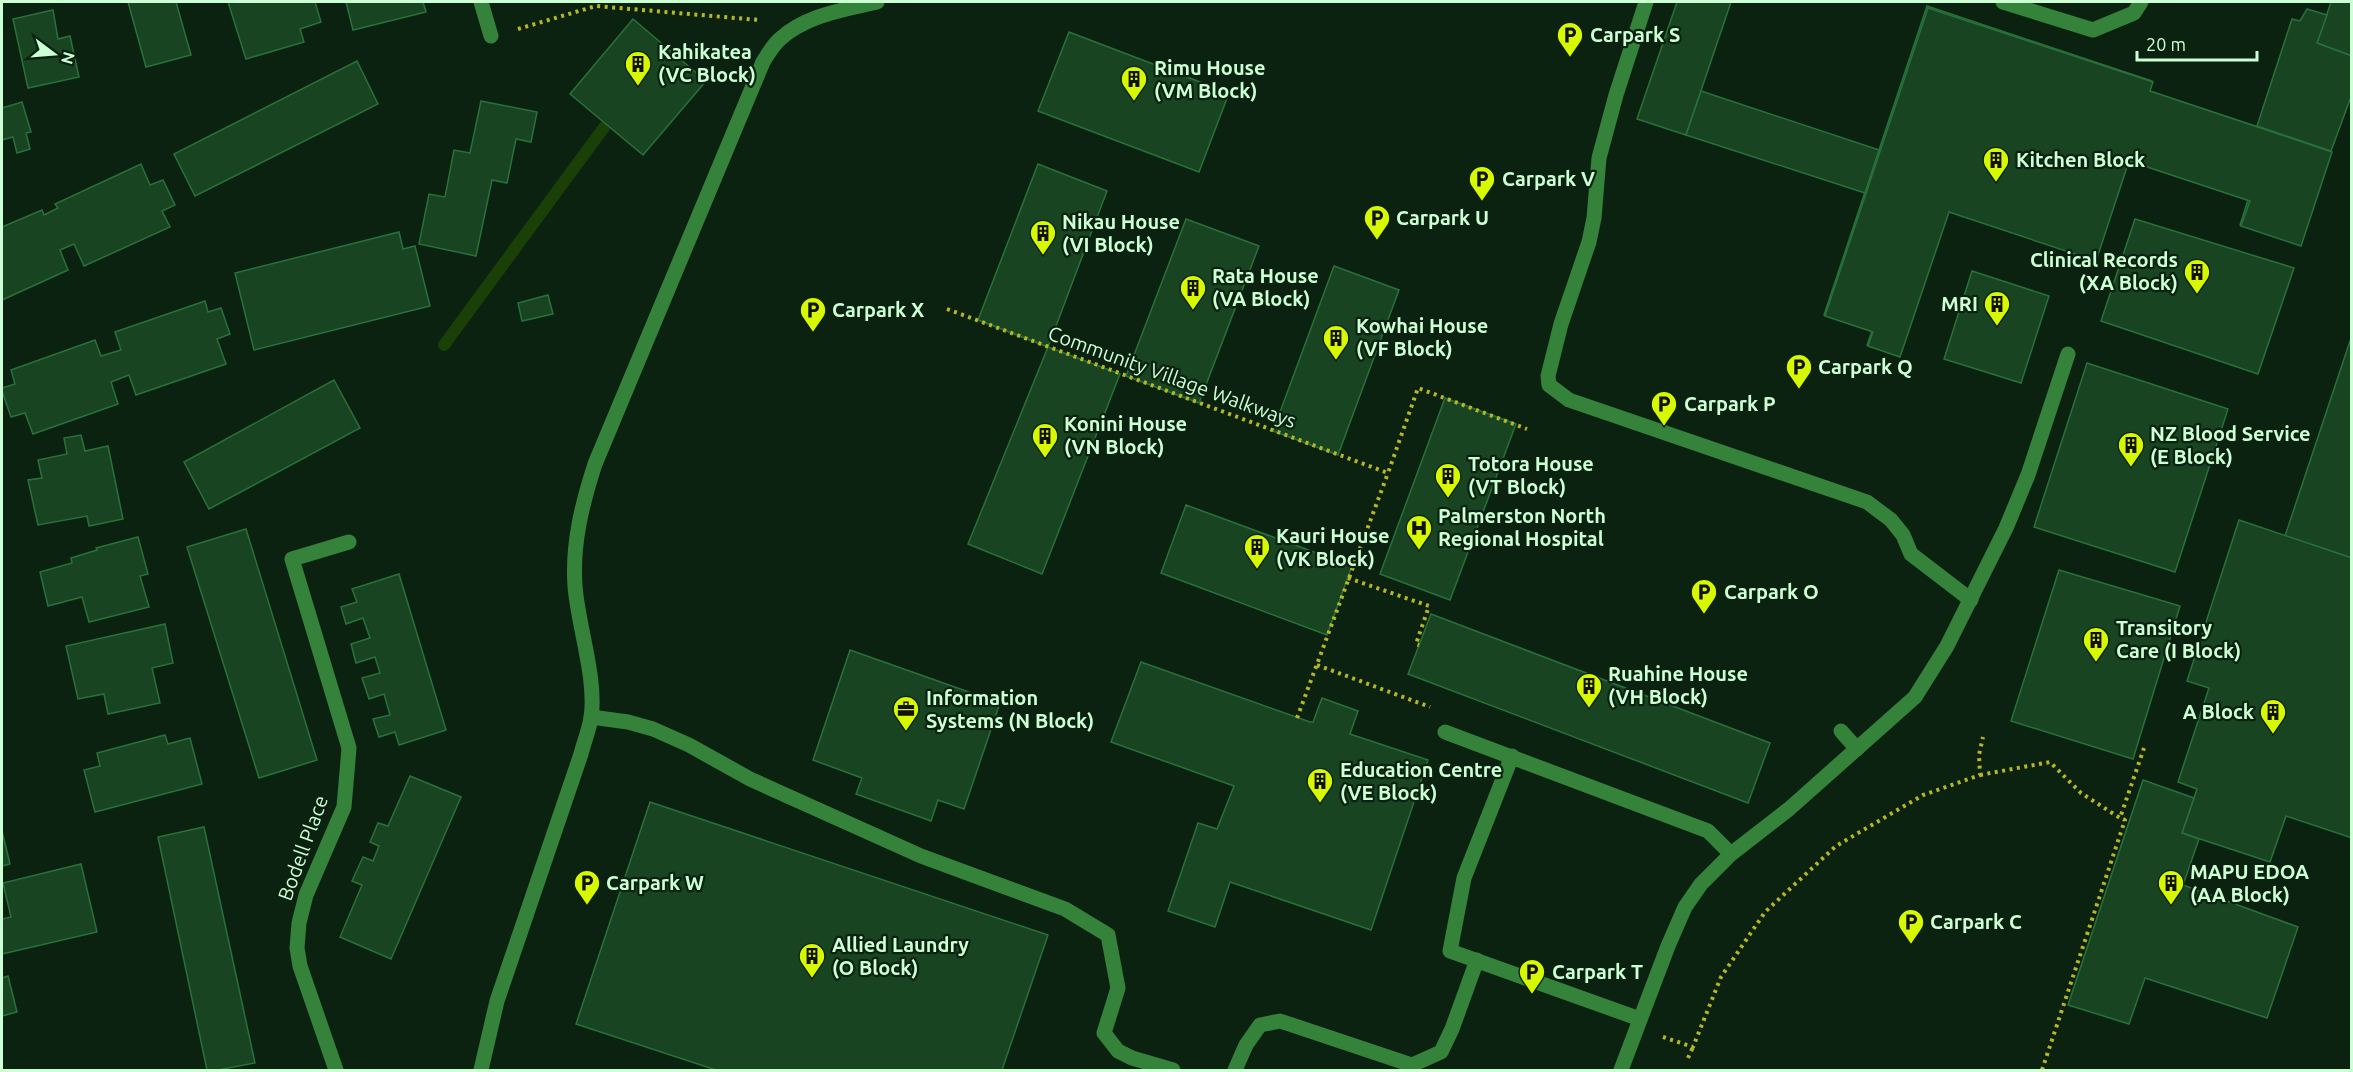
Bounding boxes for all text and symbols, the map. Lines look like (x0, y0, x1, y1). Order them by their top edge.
parking icon: Carpark S (1555, 20, 1585, 58)
place label: Carpark S (1590, 23, 1680, 46)
north arrow (24, 24, 84, 84)
scale bar (2137, 24, 2257, 62)
text: 20 m (2146, 34, 2186, 54)
place label: Kahikatea (VC Block) (658, 40, 756, 86)
building icon: Kahikatea (VC Block) (623, 49, 653, 87)
text: N (58, 50, 79, 66)
place label: Rimu House (VM Block) (1154, 56, 1266, 102)
building icon: Rimu House (VM Block) (1119, 64, 1149, 102)
building icon: Kitchen Block (1981, 145, 2011, 183)
place label: Kitchen Block (2016, 148, 2145, 171)
parking icon: Carpark V (1467, 164, 1497, 202)
place label: Carpark V (1502, 167, 1595, 190)
parking icon: Carpark U (1362, 203, 1392, 241)
place label: Carpark U (1396, 206, 1489, 229)
place label: Nikau House (VI Block) (1062, 210, 1180, 256)
building icon: Nikau House (VI Block) (1028, 218, 1058, 256)
place label: Clinical Records (XA Block) (2030, 248, 2178, 294)
building icon: Clinical Records (XA Block) (2182, 257, 2212, 295)
place label: Rata House (VA Block) (1212, 264, 1319, 310)
building icon: Rata House (VA Block) (1178, 273, 1208, 311)
building icon: MRI (1982, 289, 2012, 327)
place label: MRI (1941, 292, 1978, 315)
parking icon: Carpark X (798, 295, 828, 333)
place label: Carpark X (832, 298, 924, 321)
place label: Kowhai House (VF Block) (1356, 314, 1488, 360)
street label: Community Village Walkways (1045, 321, 1299, 432)
building icon: Kowhai House (VF Block) (1321, 323, 1351, 361)
parking icon: Carpark Q (1784, 352, 1814, 390)
place label: Carpark Q (1818, 355, 1913, 378)
parking icon: Carpark P (1649, 389, 1679, 427)
place label: Carpark P (1684, 392, 1776, 415)
place label: Konini House (VN Block) (1064, 412, 1187, 458)
building icon: Konini House (VN Block) (1030, 421, 1060, 459)
place label: NZ Blood Service (E Block) (2150, 422, 2311, 468)
building icon: NZ Blood Service (E Block) (2116, 430, 2146, 468)
place label: Totora House (VT Block) (1468, 452, 1594, 498)
building icon: Totora House (VT Block) (1433, 461, 1463, 499)
place label: Palmerston North Regional Hospital (1438, 504, 1606, 550)
hospital icon: Palmerston North Regional Hospital (1404, 513, 1434, 551)
place label: Kauri House (VK Block) (1276, 524, 1389, 570)
building icon: Kauri House (VK Block) (1242, 532, 1272, 570)
parking icon: Carpark O (1689, 577, 1719, 615)
place label: Carpark O (1724, 580, 1819, 603)
place label: Transitory Care (I Block) (2116, 616, 2241, 662)
building icon: Transitory Care (I Block) (2081, 625, 2111, 663)
place label: Ruahine House (VH Block) (1608, 662, 1748, 708)
building icon: Ruahine House (VH Block) (1574, 671, 1604, 709)
place label: Information Systems (N Block) (926, 686, 1094, 732)
office icon: Information Systems (N Block) (891, 694, 921, 732)
building icon: A Block (2258, 697, 2288, 735)
place label: A Block (2183, 700, 2254, 723)
place label: Education Centre (VE Block) (1340, 758, 1502, 804)
building icon: Education Centre (VE Block) (1305, 766, 1335, 804)
street label: Bodell Place (273, 792, 332, 903)
place label: MAPU EDOA (AA Block) (2190, 860, 2309, 906)
parking icon: Carpark W (572, 868, 602, 906)
building icon: MAPU EDOA (AA Block) (2156, 868, 2186, 906)
place label: Carpark W (606, 871, 704, 894)
parking icon: Carpark C (1896, 907, 1926, 945)
place label: Carpark C (1930, 910, 2022, 933)
place label: Allied Laundry (O Block) (832, 933, 969, 979)
building icon: Allied Laundry (O Block) (797, 941, 827, 979)
parking icon: Carpark T (1517, 957, 1547, 995)
place label: Carpark T (1552, 960, 1643, 983)

